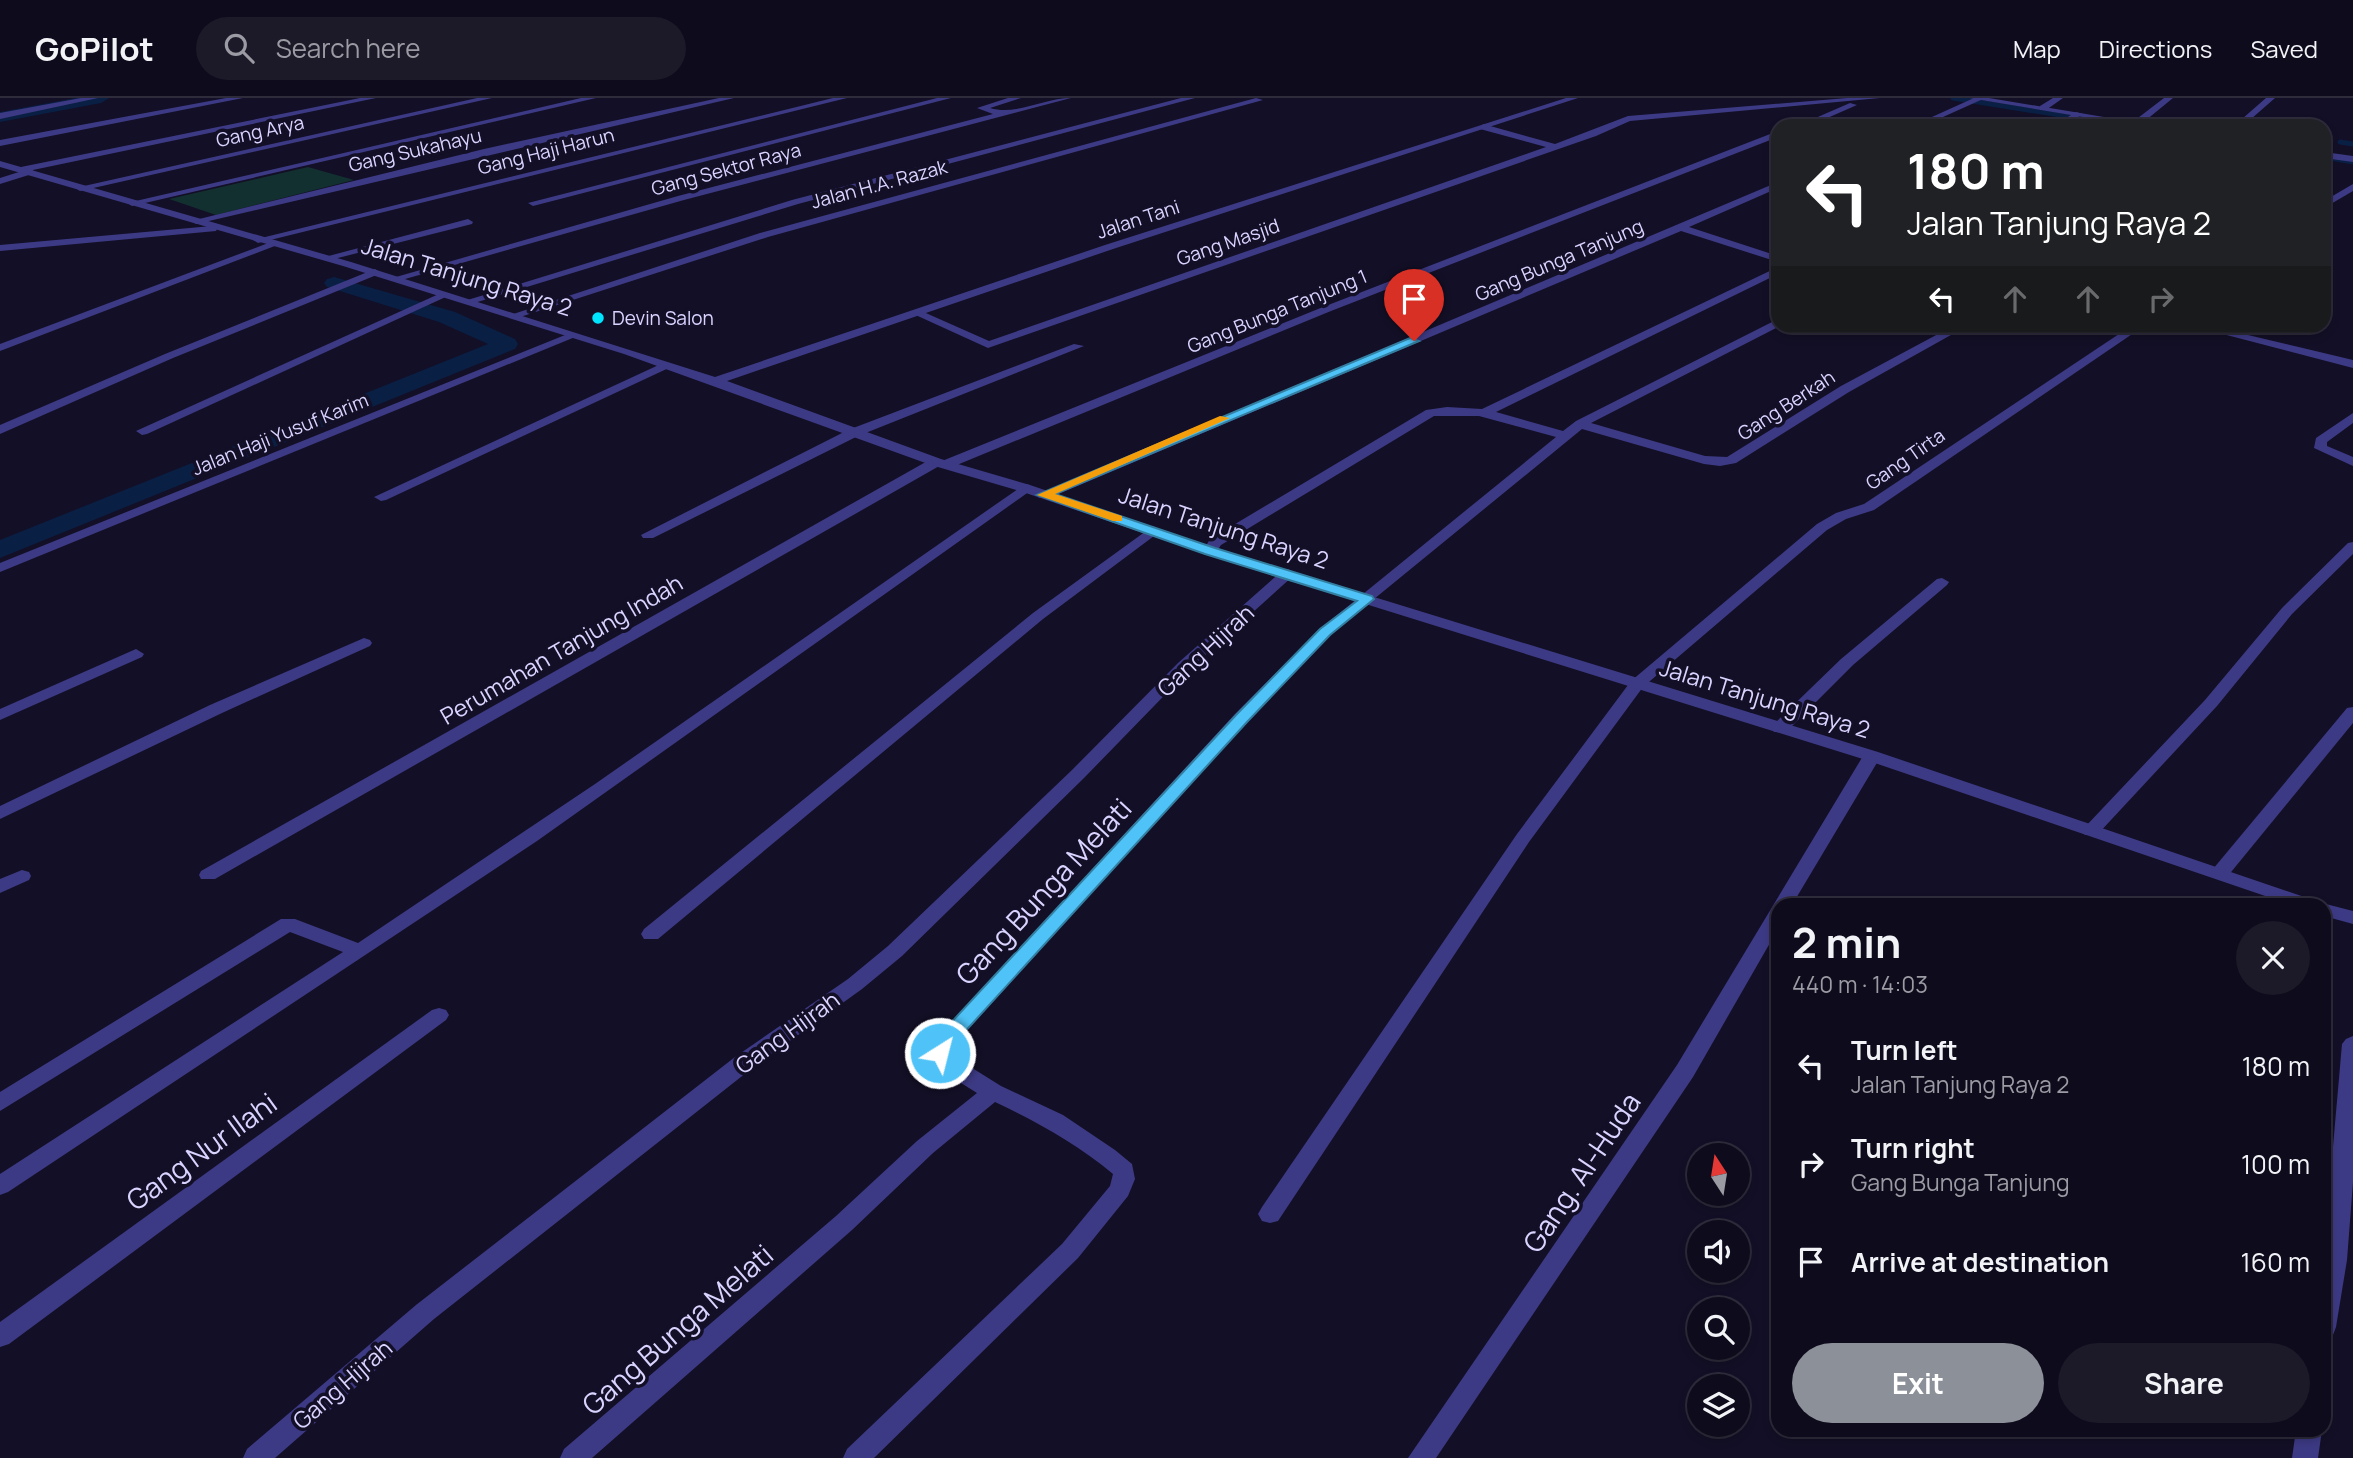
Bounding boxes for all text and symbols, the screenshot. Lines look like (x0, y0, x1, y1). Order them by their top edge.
search box (196, 17, 686, 80)
text: GoPilot (35, 26, 154, 71)
icon: search (220, 29, 258, 67)
text: Search here (276, 30, 420, 66)
text: Map (2013, 32, 2061, 65)
text: Directions (2099, 32, 2212, 65)
text: Saved (2250, 32, 2318, 65)
street label: Gang Arya (214, 109, 306, 153)
street label: Gang Haji Harun (475, 121, 617, 181)
street label: Gang Sukahayu (346, 122, 484, 178)
street label: Gang Sektor Raya (648, 137, 804, 201)
text: 180 m (1907, 137, 2045, 204)
icon: left (1792, 147, 1883, 238)
street label: Jalan H.A. Razak (808, 153, 950, 215)
street label: Jalan Tani (1093, 193, 1183, 245)
text: Jalan Tanjung Raya 2 (1907, 201, 2211, 245)
street label: Gang Masjid (1173, 212, 1283, 272)
street label: Gang Bunga Tanjung (1471, 213, 1647, 307)
street label: Jalan Tanjung Raya 2 (358, 229, 576, 323)
street label: Gang Bunga Tanjung 1 (1183, 263, 1371, 359)
pin (1384, 269, 1444, 341)
icon: arrive (1395, 280, 1433, 318)
icon: left (1923, 280, 1961, 318)
icon: ahead (1996, 280, 2034, 318)
icon: ahead (2069, 280, 2107, 318)
icon: right (2142, 280, 2180, 318)
place label: Devin Salon (612, 305, 714, 331)
marker: Devin Salon (590, 310, 606, 326)
street label: Gang Berkah (1732, 364, 1840, 446)
street label: Jalan Haji Yusuf Karim (188, 387, 372, 481)
street label: Gang Tirta (1860, 422, 1950, 496)
street label: Jalan Tanjung Raya 2 (1115, 478, 1333, 576)
street label: Perumahan Tanjung Indah (434, 566, 688, 732)
street label: Gang Hijrah (1149, 597, 1261, 703)
street label: Jalan Tanjung Raya 2 (1656, 651, 1874, 745)
street label: Gang Bunga Melati (947, 790, 1139, 992)
text: 2 min (1792, 913, 1901, 971)
button: close (2236, 921, 2310, 995)
text: 440 m · 14:03 (1792, 968, 1928, 1000)
street label: Gang Hijrah (728, 983, 846, 1081)
position arrow (903, 1016, 977, 1090)
text: Turn left (1851, 1032, 1958, 1068)
icon: left (1792, 1047, 1830, 1085)
text: 180 m (2242, 1048, 2310, 1084)
text: Jalan Tanjung Raya 2 (1851, 1068, 2069, 1100)
street label: Gang Nur Ilahi (118, 1083, 284, 1219)
street label: Gang. Al-Huda (1513, 1085, 1649, 1259)
text: Turn right (1851, 1130, 1975, 1166)
north arrow (1687, 1143, 1750, 1206)
map controls (1687, 1143, 1750, 1437)
icon: right (1792, 1145, 1830, 1183)
text: 100 m (2241, 1146, 2310, 1182)
text: Gang Bunga Tanjung (1851, 1166, 2070, 1198)
button: sound (1687, 1220, 1750, 1283)
street label: Gang Bunga Melati (573, 1235, 781, 1423)
icon: arrive (1792, 1243, 1830, 1281)
text: Arrive at destination (1851, 1244, 2109, 1280)
text: 160 m (2241, 1244, 2310, 1280)
button: search (1687, 1297, 1750, 1360)
street label: Gang Hijrah (285, 1332, 399, 1436)
button: Exit (1792, 1343, 2044, 1423)
button: Share (2058, 1343, 2310, 1423)
button: layers (1687, 1374, 1750, 1437)

